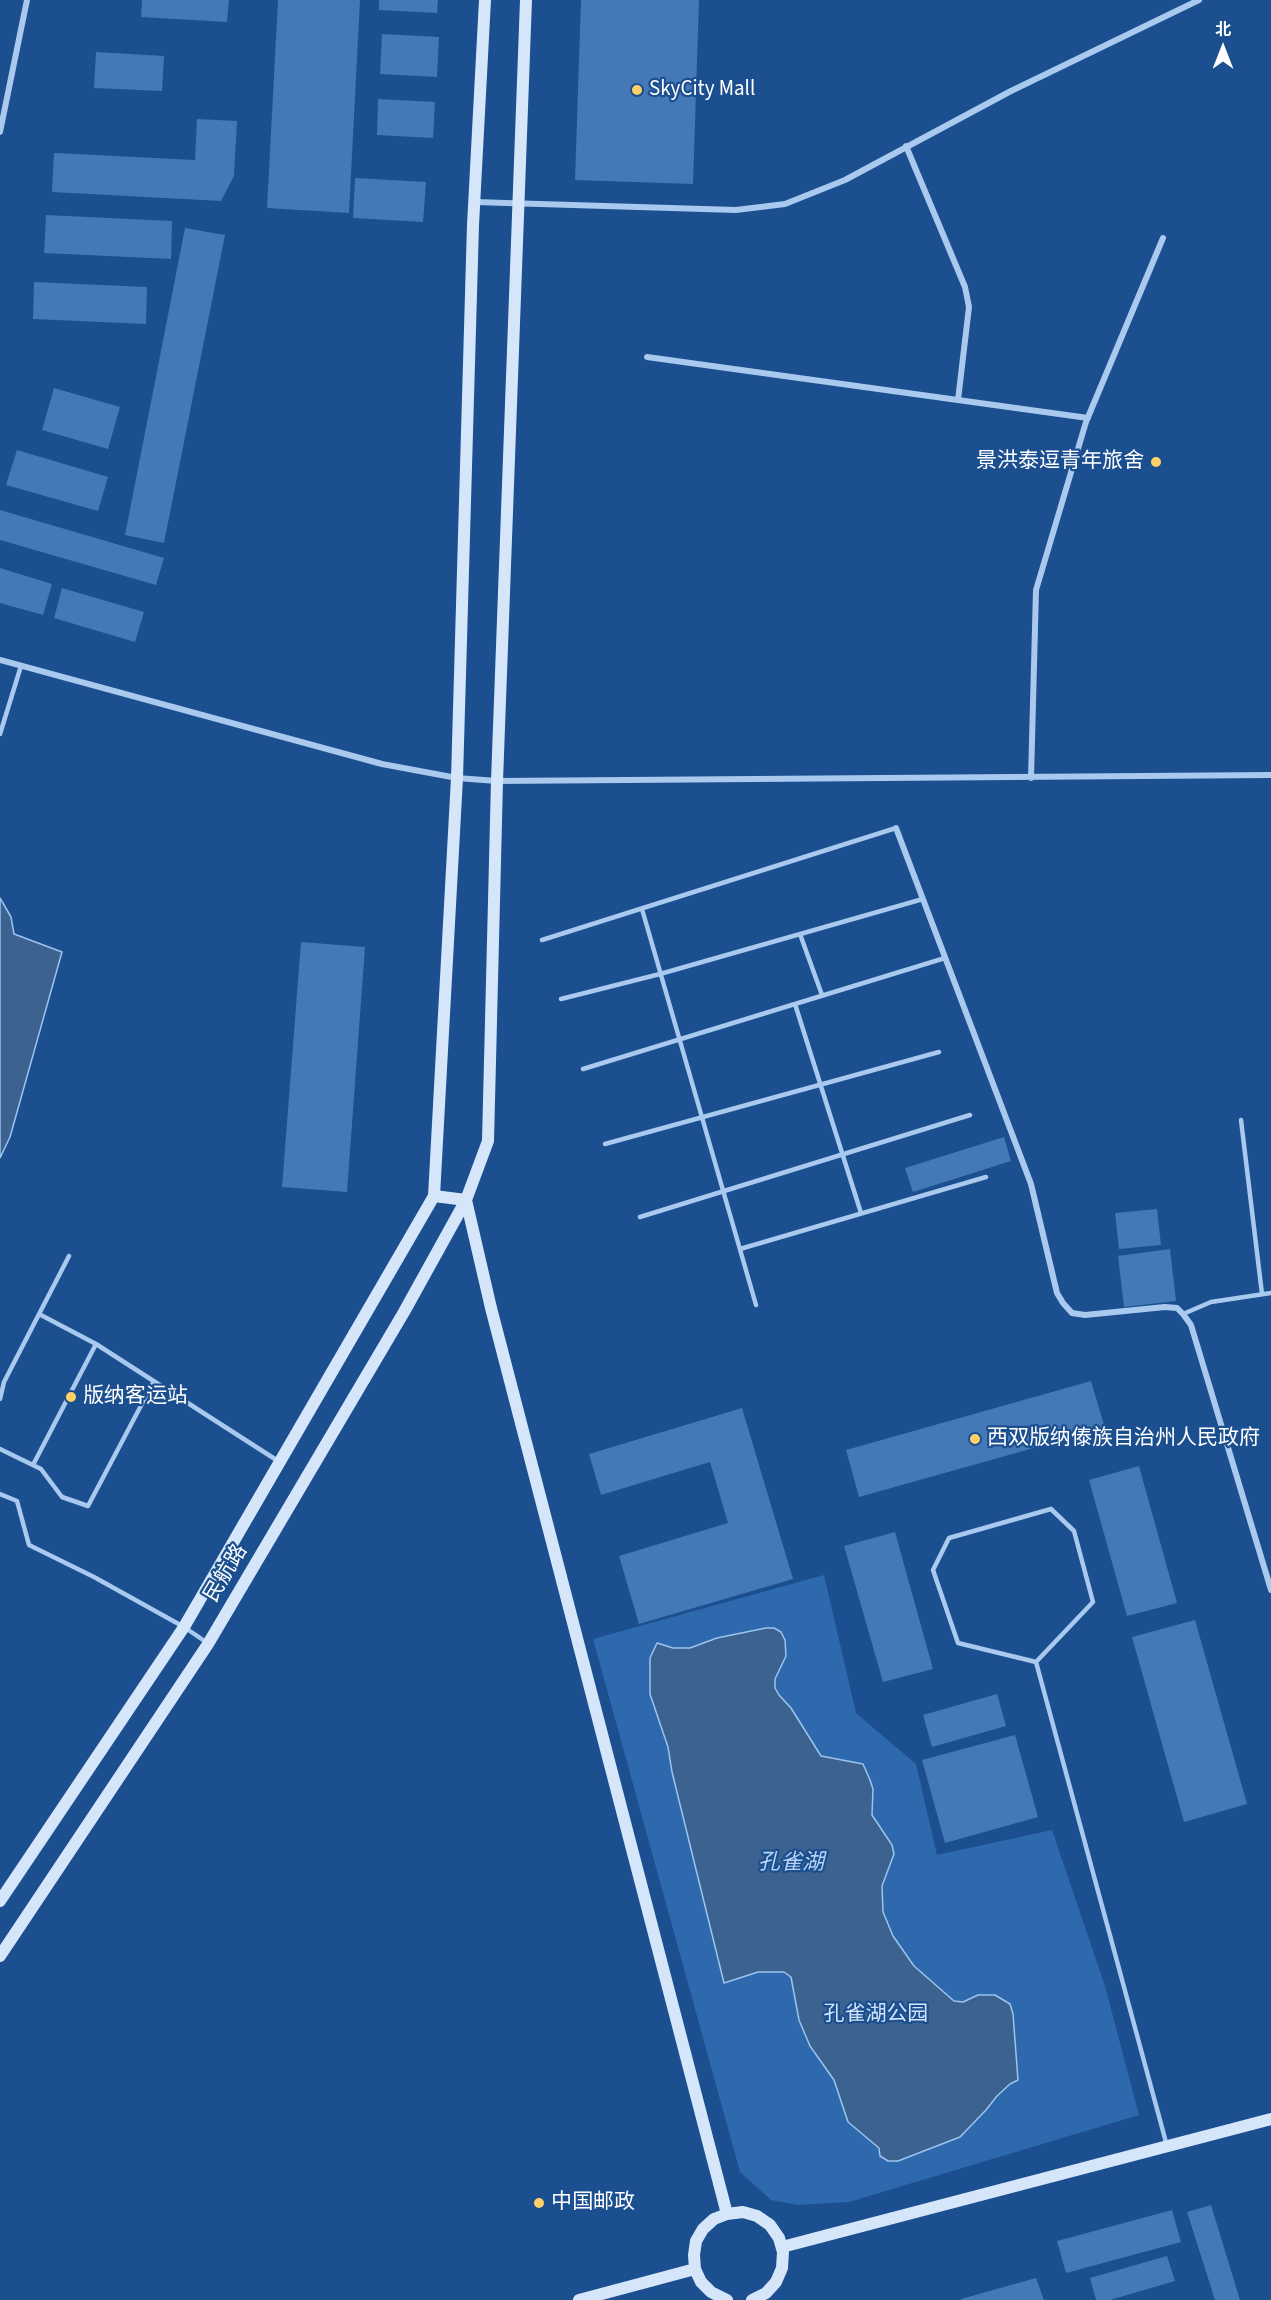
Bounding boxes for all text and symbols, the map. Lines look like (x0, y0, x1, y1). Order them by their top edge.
north arrow (1193, 18, 1253, 78)
text: 北 (1215, 19, 1231, 41)
place label: SkyCity Mall (649, 77, 755, 103)
marker: SkyCity Mall (630, 83, 644, 97)
place label: 景洪泰逗青年旅舍 (976, 449, 1144, 475)
marker: 景洪泰逗青年旅舍 (1149, 455, 1163, 469)
place label: 版纳客运站 (83, 1384, 188, 1410)
marker: 版纳客运站 (64, 1390, 78, 1404)
place label: 西双版纳傣族自治州人民政府 (987, 1426, 1260, 1452)
marker: 西双版纳傣族自治州人民政府 (968, 1432, 982, 1446)
street label: 民航路 (200, 1541, 254, 1607)
water label: 孔雀湖 (758, 1851, 824, 1877)
park label: 孔雀湖公园 (824, 2002, 928, 2028)
place label: 中国邮政 (551, 2190, 635, 2216)
marker: 中国邮政 (532, 2196, 546, 2210)

